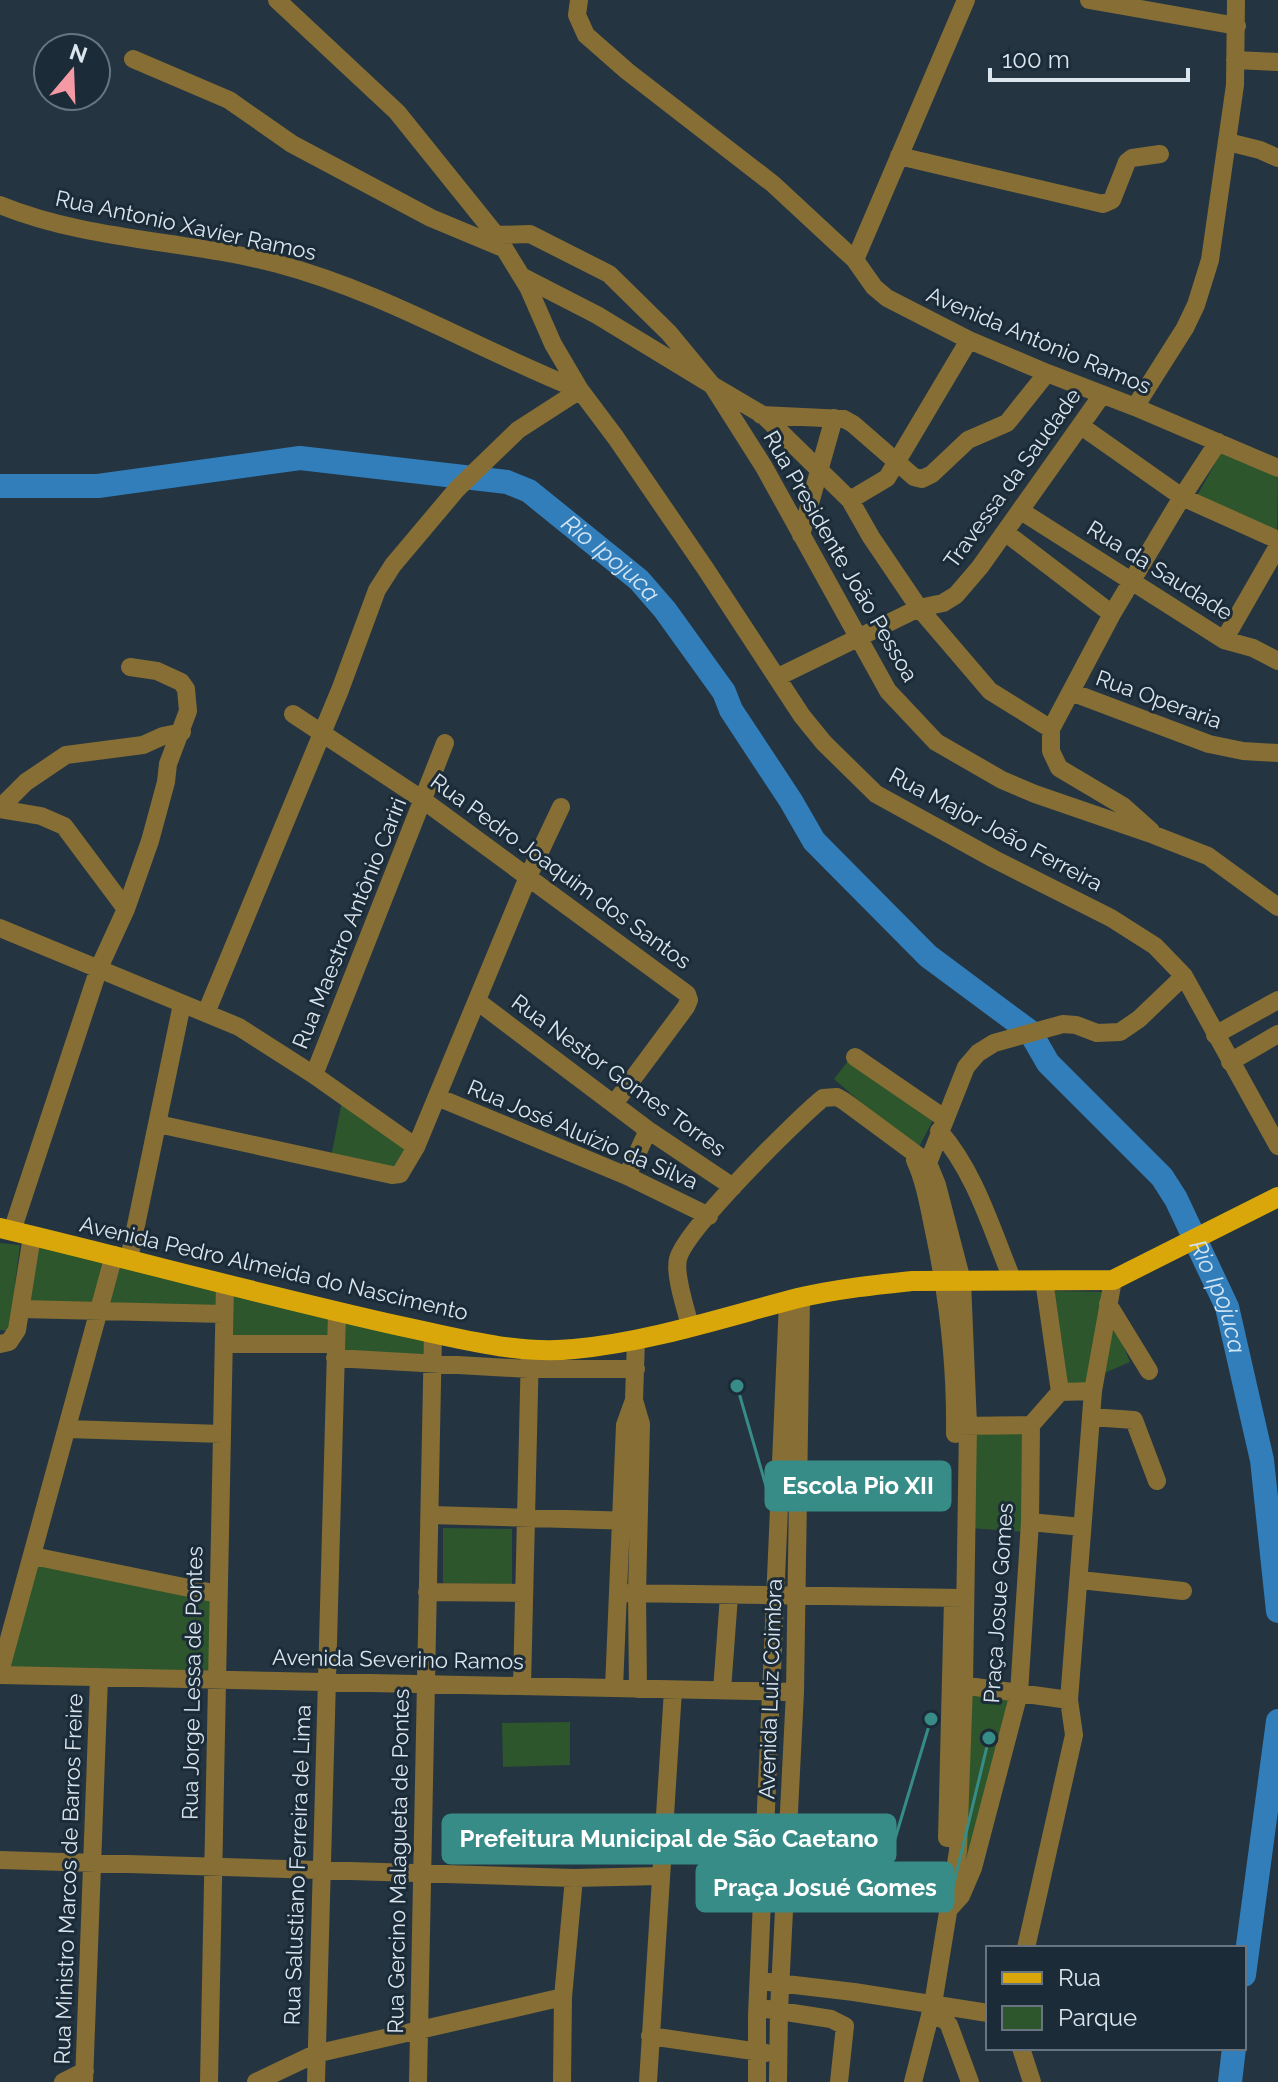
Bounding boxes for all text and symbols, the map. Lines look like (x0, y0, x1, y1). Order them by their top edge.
north arrow (32, 32, 112, 112)
scale bar (990, 32, 1188, 82)
text: N (66, 38, 91, 68)
text: 100 m (1002, 45, 1070, 74)
street label: Rua Antonio Xavier Ramos (53, 185, 319, 265)
street label: Avenida Antonio Ramos (923, 281, 1155, 399)
street label: Travessa da Saudade (938, 383, 1086, 573)
street label: Rua Presidente João Pessoa (758, 426, 924, 686)
water label: Rio Ipojuca (556, 508, 666, 607)
street label: Rua da Saudade (1082, 515, 1238, 625)
street label: Rua Operaria (1093, 664, 1225, 734)
street label: Rua Major João Ferreira (885, 762, 1107, 896)
street label: Rua Pedro Joaquim dos Santos (426, 768, 696, 974)
street label: Rua Maestro Antônio Cariri (287, 794, 411, 1052)
street label: Rua Nestor Gomes Torres (507, 988, 731, 1162)
street label: Rua José Aluízio da Silva (464, 1074, 702, 1194)
street label: Avenida Pedro Almeida do Nascimento (77, 1211, 471, 1325)
water label: Rio Ipojuca (1183, 1235, 1252, 1356)
callout: Escola Pio XII (766, 1462, 950, 1510)
text: Escola Pio XII (782, 1471, 934, 1500)
street label: Praça Josue Gomes (978, 1502, 1018, 1704)
street label: Rua Jorge Lessa de Pontes (177, 1546, 207, 1820)
street label: Avenida Luiz Coimbra (753, 1578, 787, 1800)
street label: Avenida Severino Ramos (272, 1644, 524, 1674)
street label: Rua Gercino Malagueta de Pontes (382, 1688, 414, 2034)
street label: Rua Ministro Marcos de Barros Freire (49, 1693, 87, 2065)
street label: Rua Salustiano Ferreira de Lima (278, 1704, 316, 2026)
callout: Prefeitura Municipal de São Caetano (443, 1815, 895, 1863)
text: Prefeitura Municipal de São Caetano (460, 1824, 878, 1853)
callout: Praça Josué Gomes (697, 1863, 953, 1911)
text: Praça Josué Gomes (713, 1873, 937, 1902)
legend (986, 1946, 1246, 2050)
text: Rua (1058, 1963, 1101, 1992)
text: Parque (1058, 2003, 1137, 2032)

